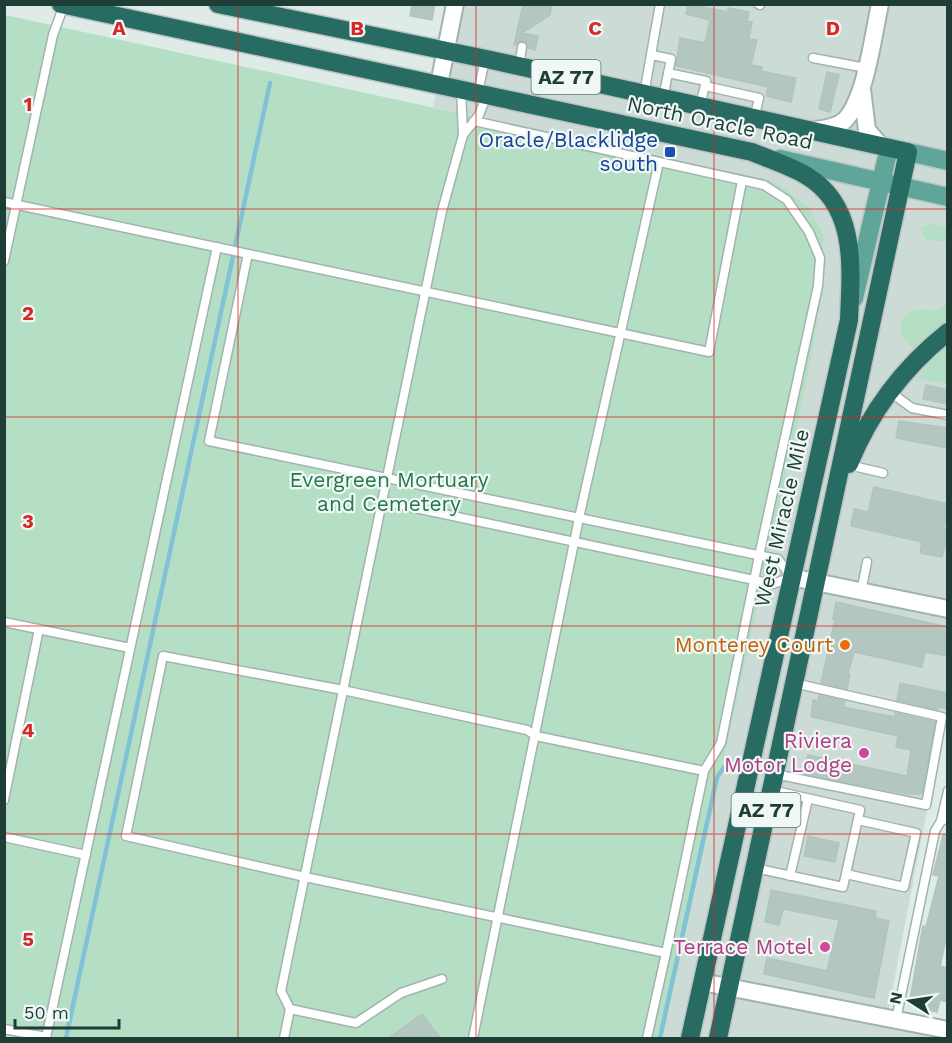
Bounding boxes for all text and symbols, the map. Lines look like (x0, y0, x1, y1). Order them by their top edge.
text: A (112, 16, 126, 40)
text: B (350, 16, 364, 40)
text: C (588, 16, 602, 40)
text: D (826, 16, 840, 40)
road number: AZ 77 (532, 60, 600, 94)
street label: North Oracle Road (625, 91, 815, 154)
text: 1 (24, 92, 32, 116)
place label: Oracle/Blacklidge south (479, 127, 658, 176)
marker: Oracle/Blacklidge south (663, 145, 677, 159)
text: 2 (22, 301, 34, 325)
street label: West Miracle Mile (749, 426, 814, 609)
park label: Evergreen Mortuary and Cemetery (290, 467, 489, 516)
text: 3 (22, 509, 34, 533)
place label: Monterey Court (675, 632, 833, 657)
marker: Monterey Court (838, 638, 852, 652)
text: 4 (22, 718, 35, 742)
place label: Riviera Motor Lodge (724, 728, 852, 777)
marker: Riviera Motor Lodge (857, 746, 871, 760)
road number: AZ 77 (732, 793, 801, 827)
text: 5 (22, 927, 34, 951)
place label: Terrace Motel (673, 934, 814, 959)
marker: Terrace Motel (818, 940, 832, 954)
north arrow (880, 971, 940, 1031)
text: N (885, 990, 906, 1006)
scale bar (15, 992, 118, 1030)
text: 50 m (24, 1002, 69, 1023)

